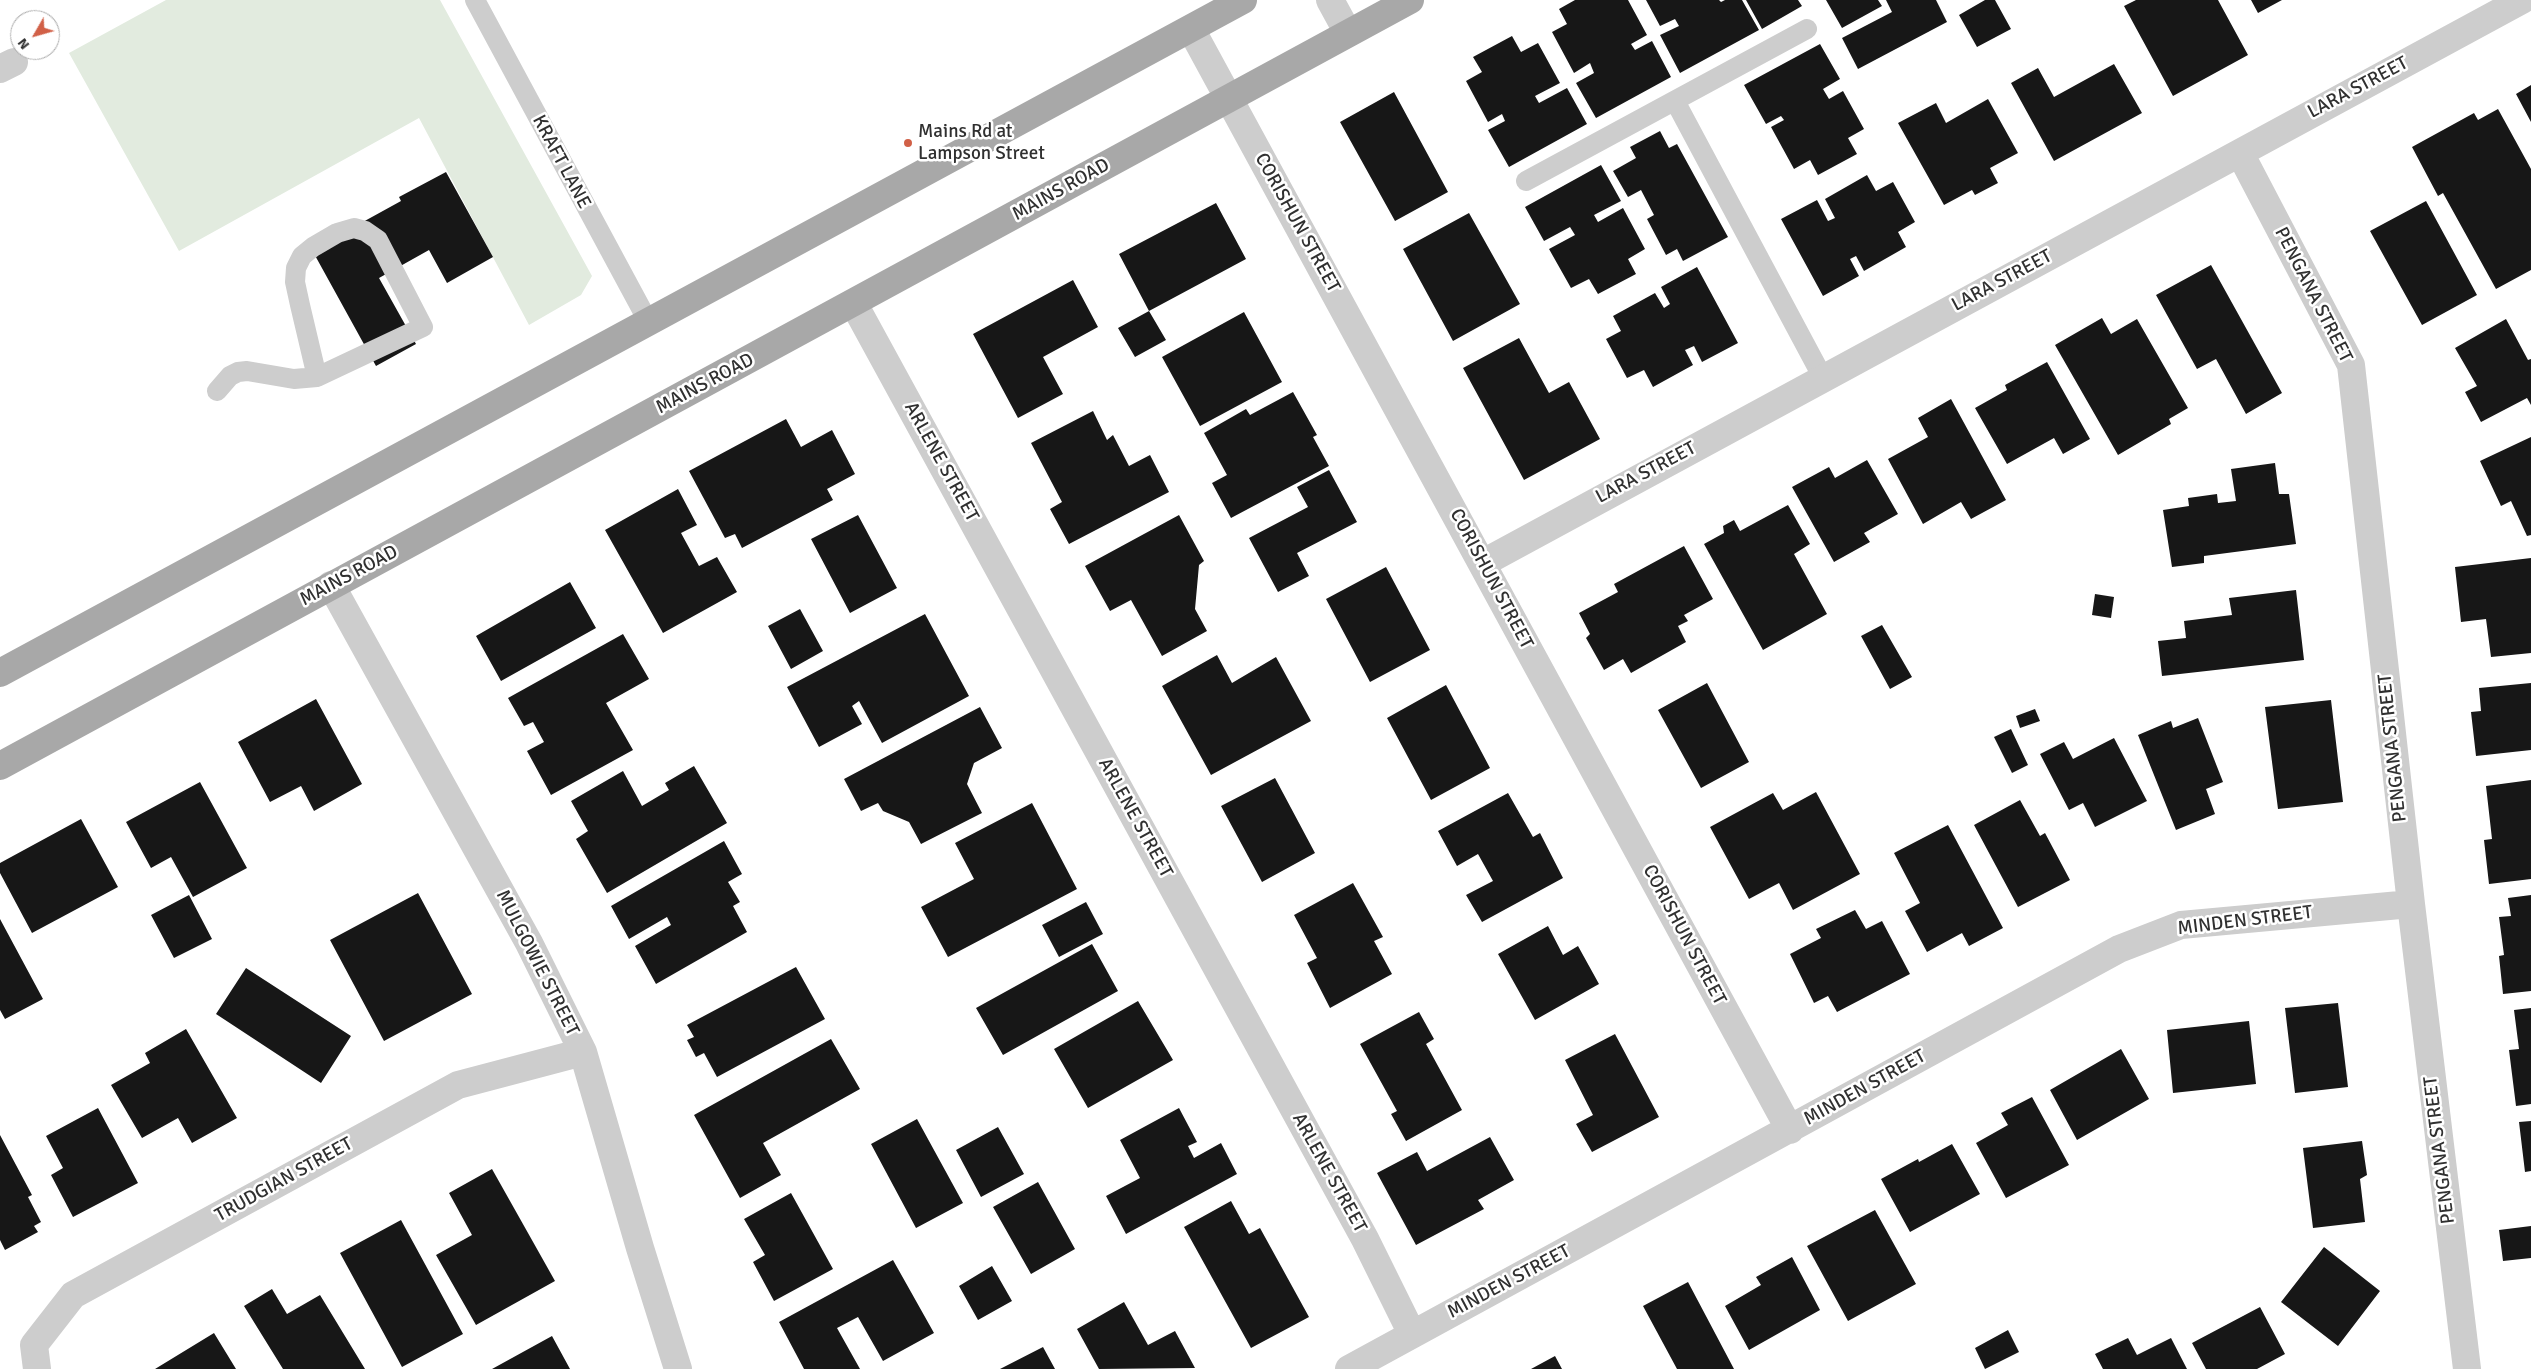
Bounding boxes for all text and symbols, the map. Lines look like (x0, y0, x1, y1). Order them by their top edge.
north arrow (10, 10, 60, 60)
text: N (14, 35, 33, 53)
street label: LARA STREET (2304, 52, 2412, 124)
street label: KRAFT LANE (527, 111, 595, 213)
place label: Mains Rd at Lampson Street (918, 121, 1045, 165)
marker: Mains Rd at Lampson Street (902, 137, 914, 149)
street label: CORISHUN STREET (1249, 149, 1345, 297)
street label: MAINS ROAD (1008, 154, 1114, 226)
street label: PENGANA STREET (2269, 224, 2357, 366)
street label: LARA STREET (1948, 245, 2056, 317)
street label: MAINS ROAD (652, 349, 758, 419)
street label: ARLENE STREET (899, 398, 983, 526)
street label: LARA STREET (1592, 437, 1700, 509)
street label: CORISHUN STREET (1444, 505, 1538, 653)
street label: MAINS ROAD (296, 541, 402, 611)
street label: PENGANA STREET (2374, 673, 2412, 823)
street label: ARLENE STREET (1093, 754, 1177, 882)
street label: CORISHUN STREET (1637, 861, 1731, 1009)
street label: MULGOWIE STREET (490, 886, 584, 1040)
street label: MINDEN STREET (2176, 901, 2314, 941)
street label: MINDEN STREET (1800, 1045, 1930, 1131)
street label: PENGANA STREET (2420, 1075, 2460, 1225)
street label: ARLENE STREET (1287, 1109, 1371, 1237)
street label: TRUDGIAN STREET (211, 1133, 357, 1227)
street label: MINDEN STREET (1444, 1240, 1574, 1324)

